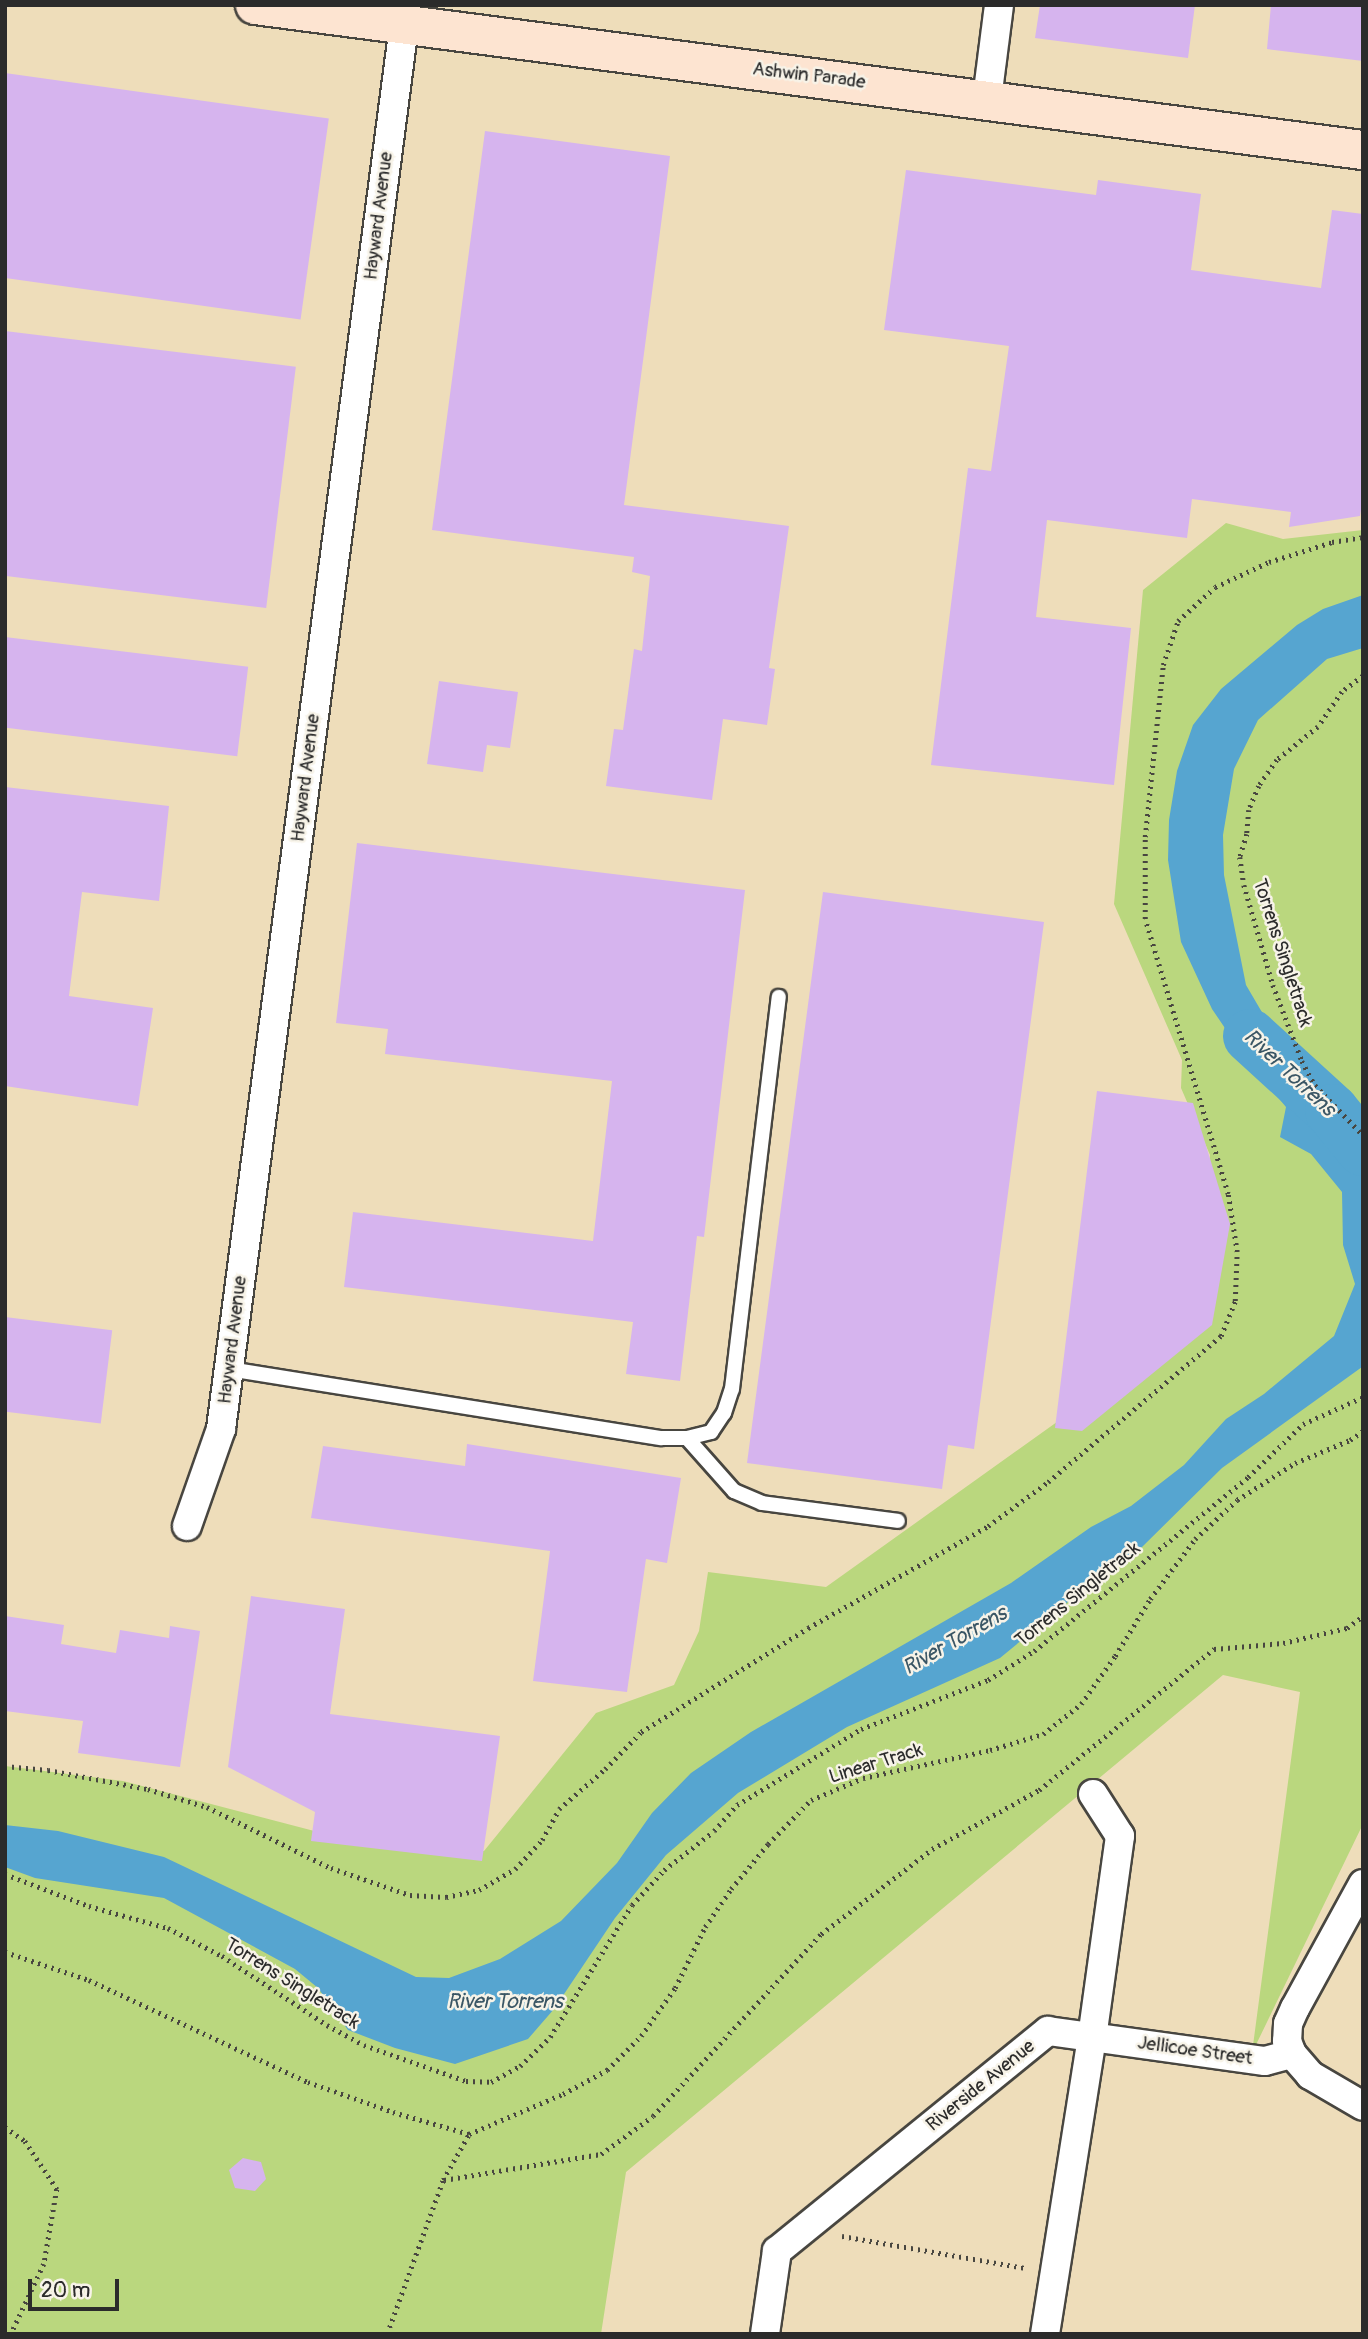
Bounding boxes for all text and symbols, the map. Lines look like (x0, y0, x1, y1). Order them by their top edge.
street label: Ashwin Parade (751, 58, 867, 94)
street label: Hayward Avenue (360, 151, 398, 281)
street label: Hayward Avenue (287, 713, 325, 843)
street label: Torrens Singletrack (1247, 876, 1317, 1030)
water label: River Torrens (1238, 1024, 1340, 1122)
street label: Hayward Avenue (214, 1275, 252, 1405)
street label: Torrens Singletrack (1011, 1538, 1145, 1652)
water label: River Torrens (899, 1601, 1011, 1681)
street label: Linear Track (826, 1739, 926, 1789)
street label: Torrens Singletrack (221, 1933, 363, 2035)
water label: River Torrens (447, 1989, 563, 2015)
street label: Jellicoe Street (1136, 2032, 1254, 2070)
street label: Riverside Avenue (922, 2035, 1040, 2137)
scale bar (32, 2266, 122, 2310)
text: 20 m (41, 2277, 90, 2304)

